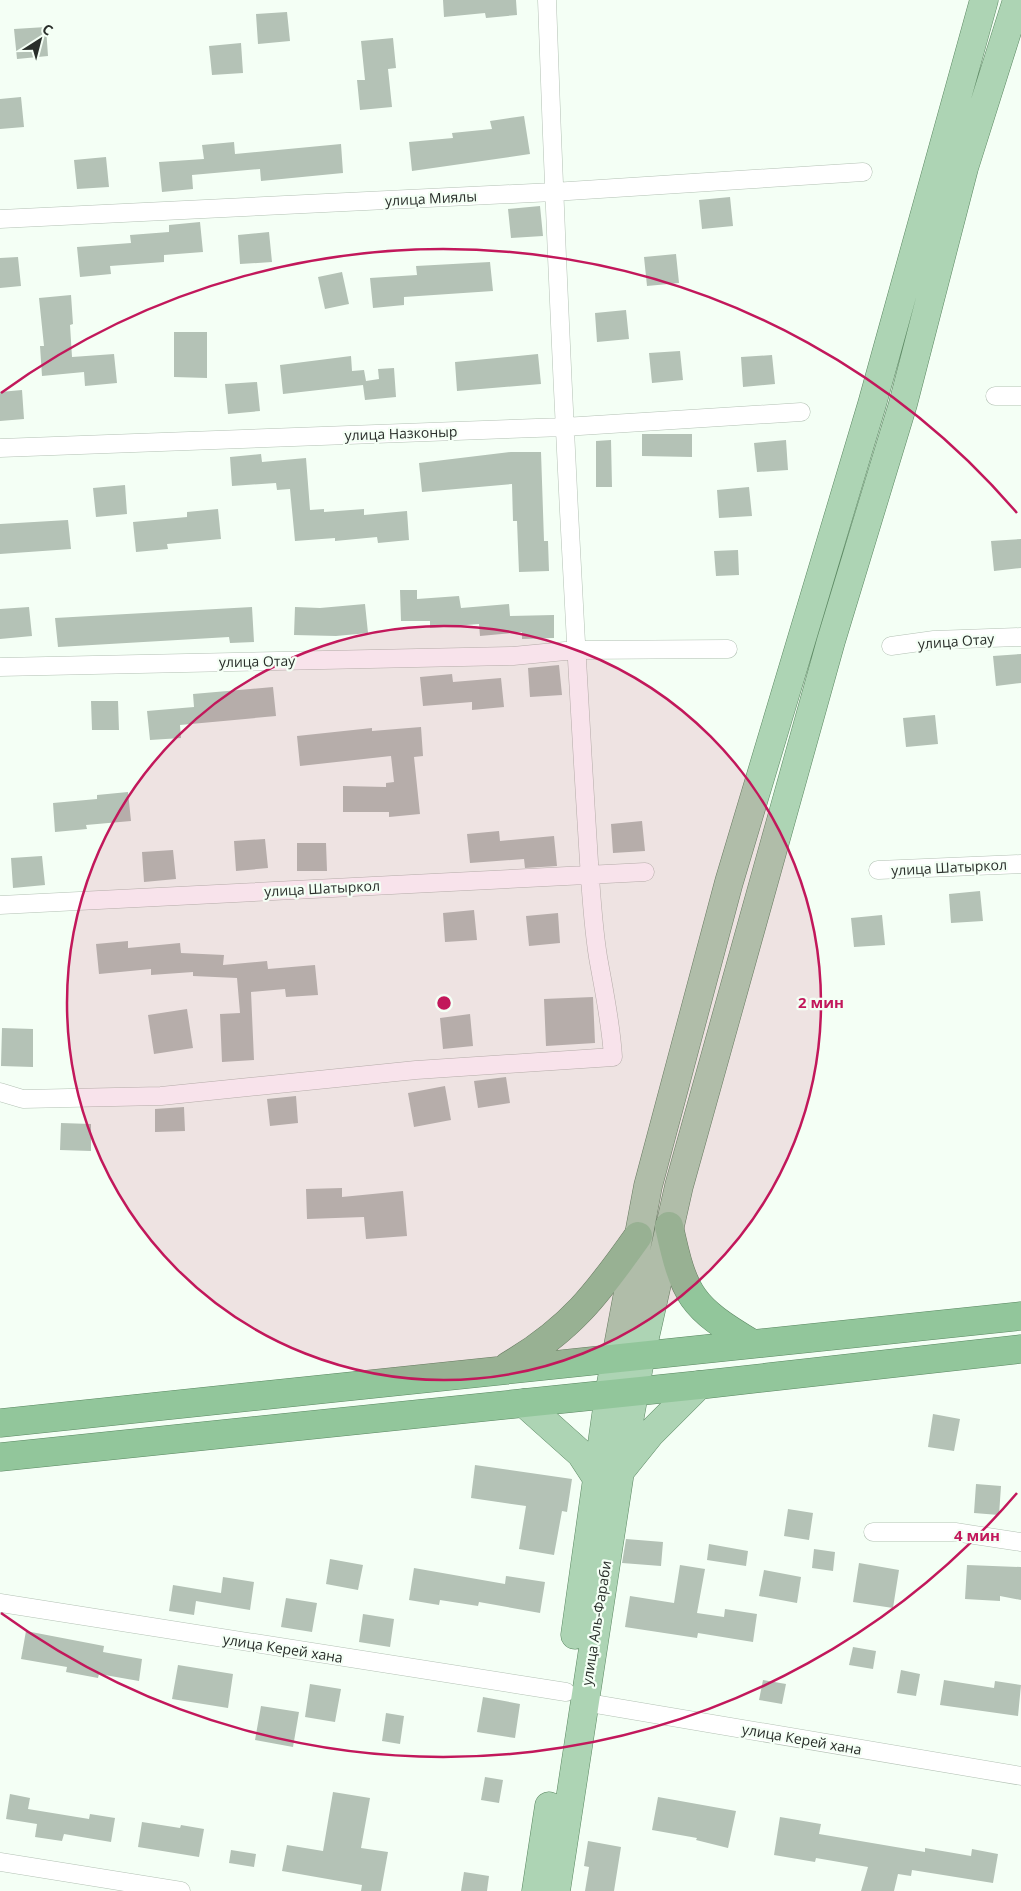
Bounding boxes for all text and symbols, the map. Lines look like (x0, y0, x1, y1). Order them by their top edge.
north arrow (15, 15, 65, 65)
text: С (39, 19, 57, 39)
street label: улица Миялы (385, 186, 477, 210)
street label: улица Назконыр (344, 422, 458, 444)
street label: улица Отау (917, 629, 996, 653)
street label: улица Отау (219, 651, 296, 671)
street label: улица Шатыркол (891, 854, 1007, 880)
street label: улица Шатыркол (264, 875, 380, 901)
text: 2 мин (798, 992, 844, 1012)
centre of rings (435, 994, 453, 1012)
text: 4 мин (954, 1525, 1000, 1545)
street label: улица Аль-Фараби (577, 1559, 615, 1687)
street label: улица Керей хана (222, 1629, 344, 1667)
street label: улица Керей хана (741, 1719, 863, 1759)

